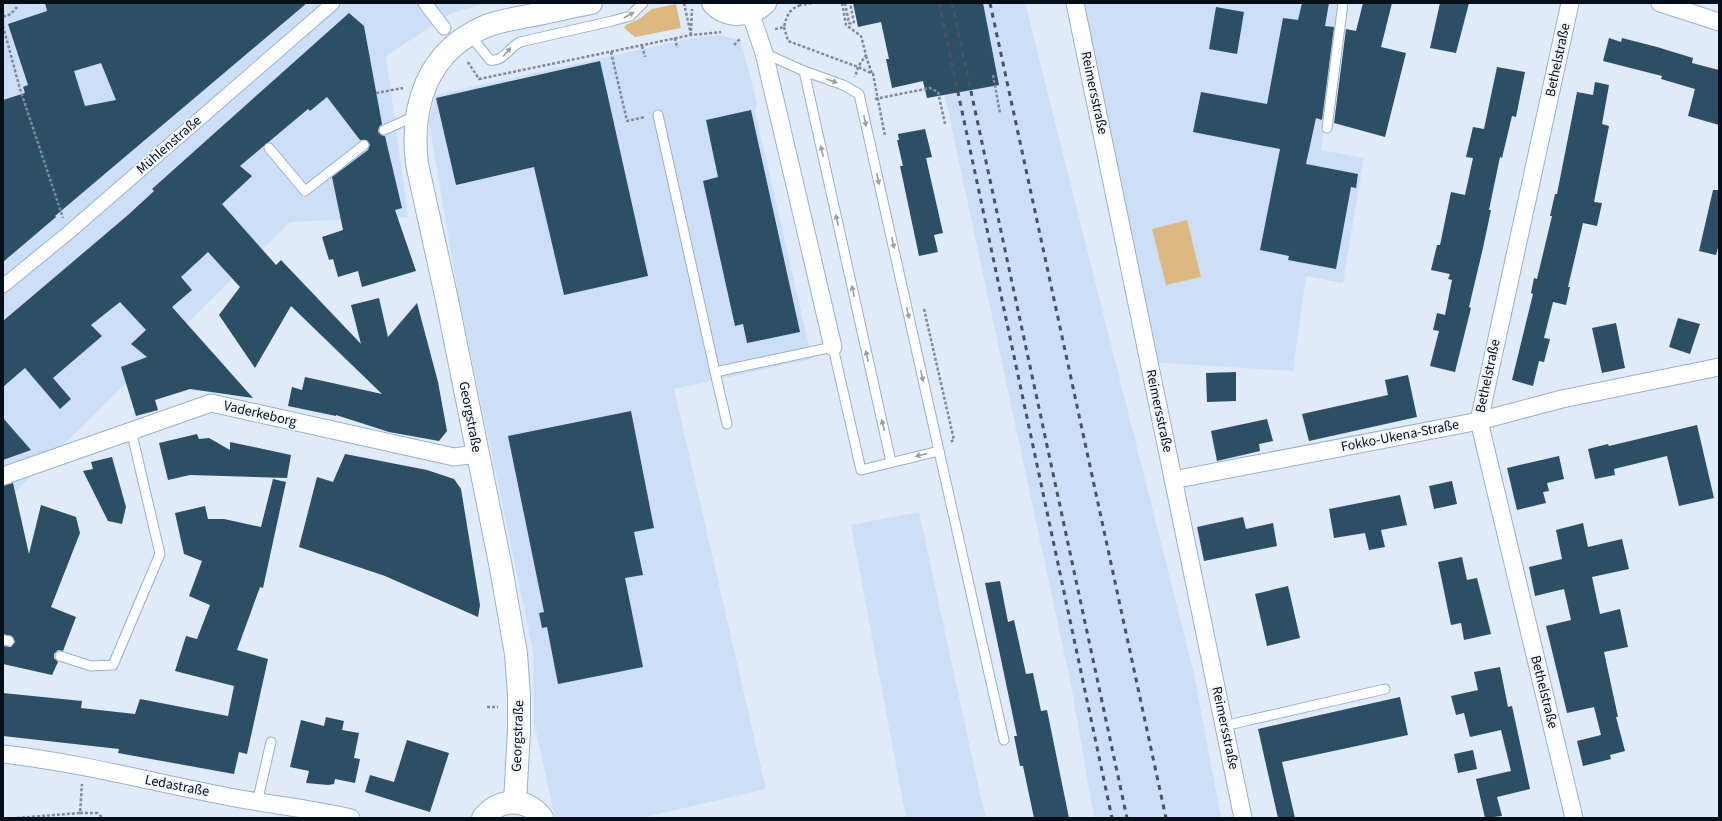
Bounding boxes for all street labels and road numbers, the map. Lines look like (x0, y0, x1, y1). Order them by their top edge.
street label: Bethelstraße (1540, 21, 1576, 99)
street label: Reimersstraße (1075, 50, 1113, 136)
street label: Mühlenstraße (132, 111, 206, 179)
street label: Bethelstraße (1470, 337, 1506, 415)
street label: Reimersstraße (1140, 368, 1178, 454)
street label: Georgstraße (453, 380, 487, 454)
street label: Vaderkeborg (222, 396, 298, 432)
street label: Fokko-Ukena-Straße (1339, 415, 1461, 457)
street label: Bethelstraße (1525, 653, 1563, 731)
street label: Reimersstraße (1206, 685, 1244, 771)
street label: Georgstraße (507, 700, 529, 772)
street label: Ledastraße (143, 770, 211, 802)

